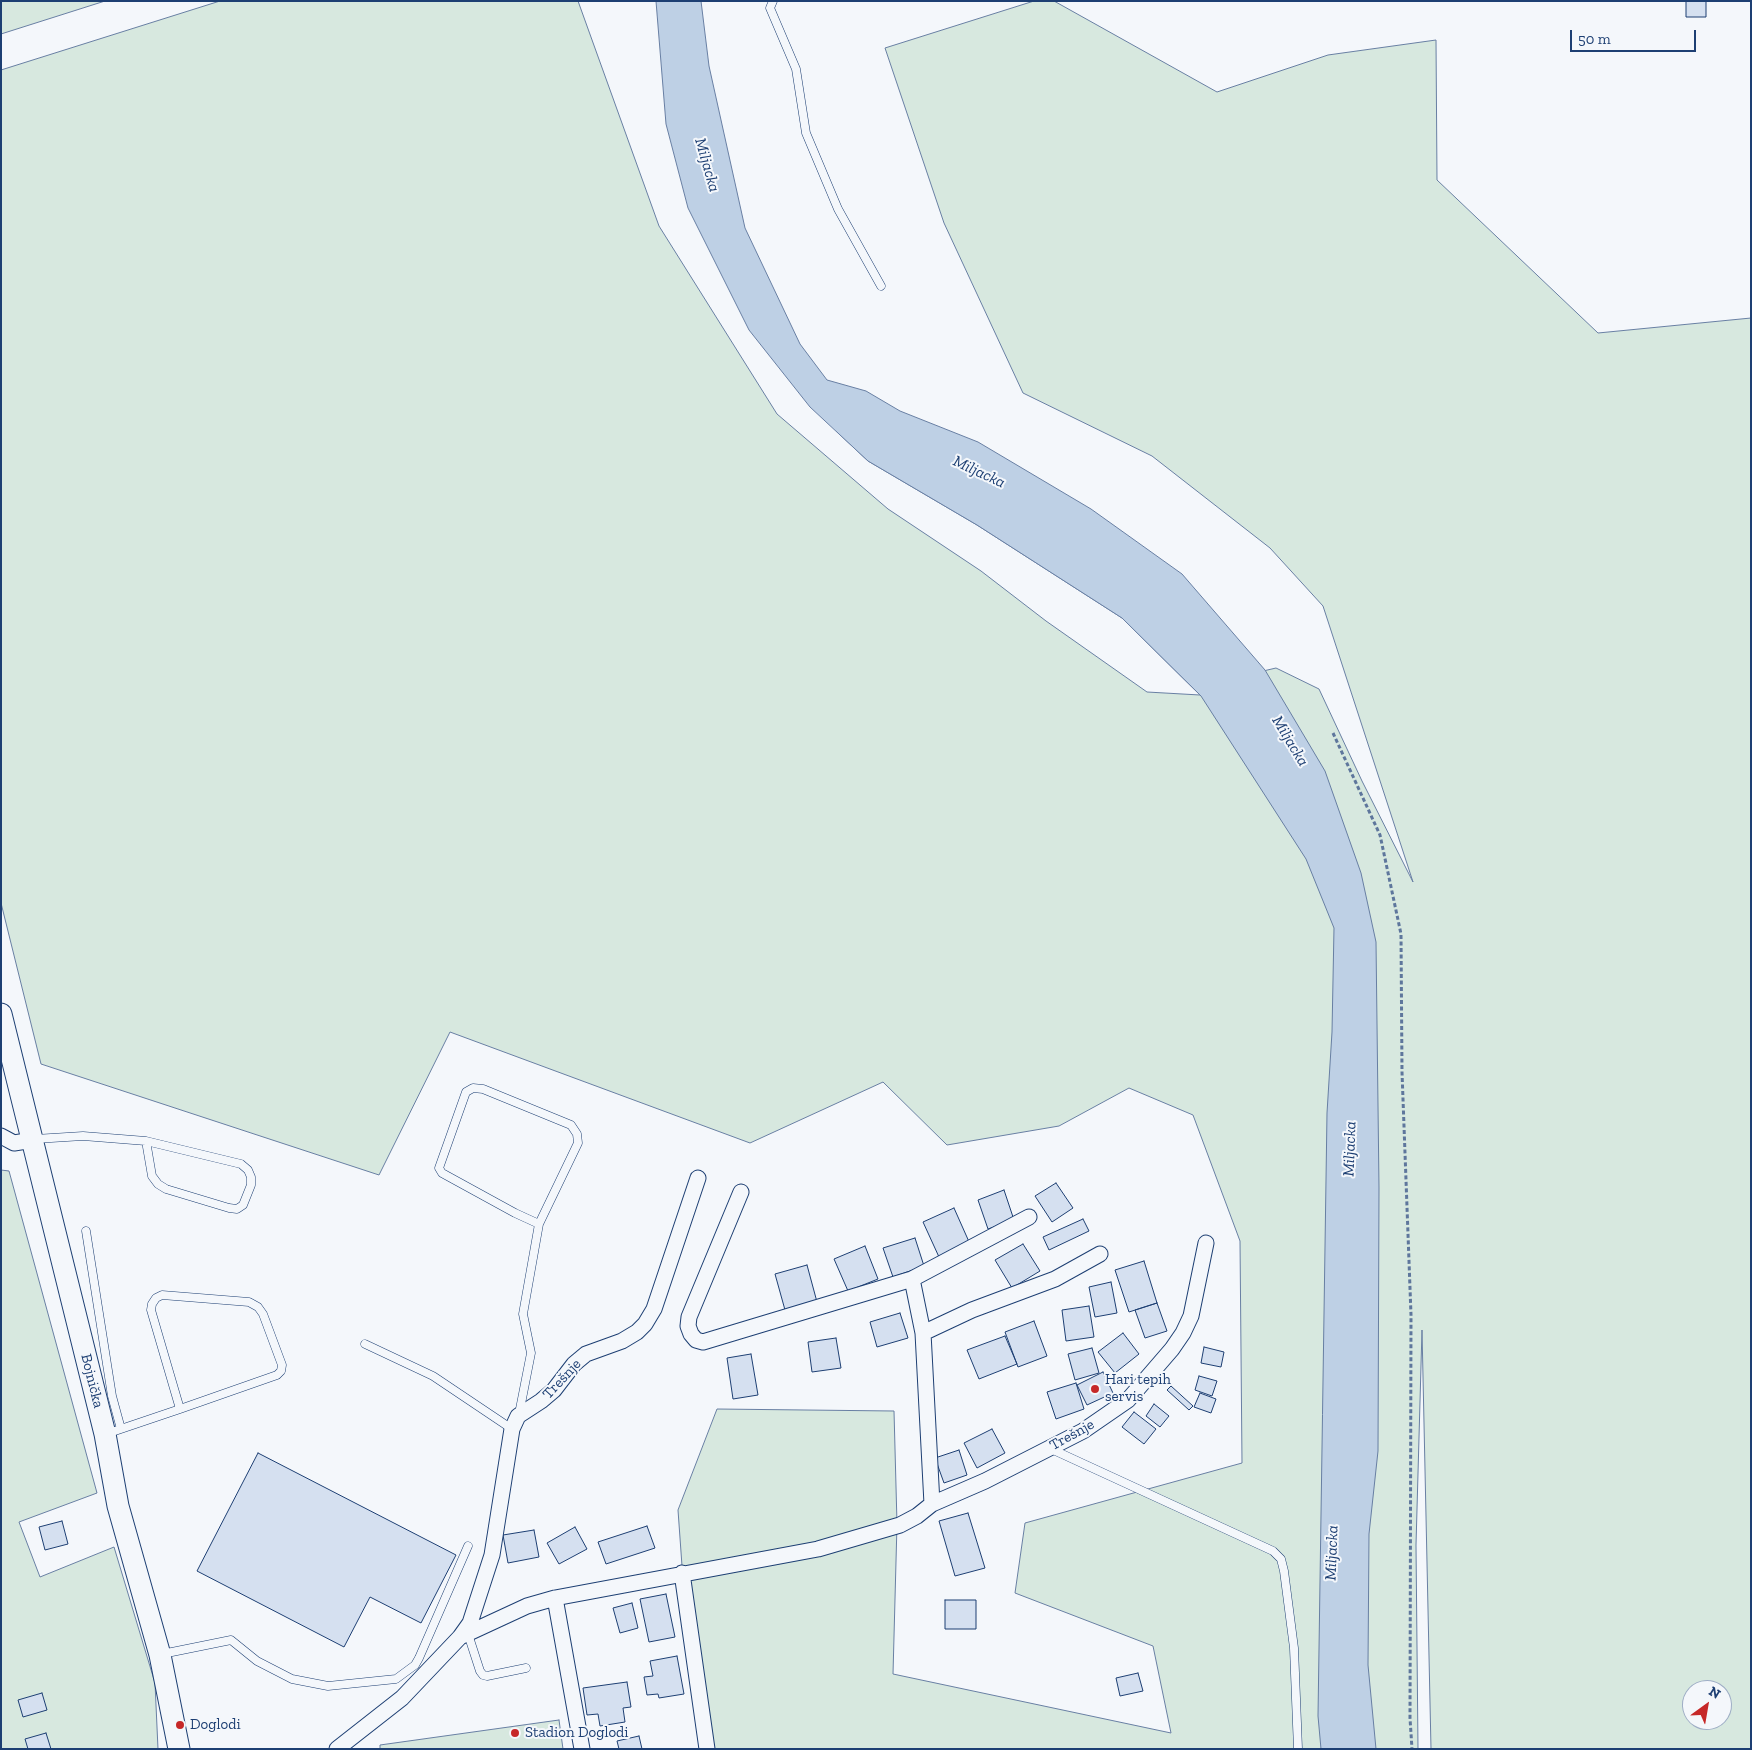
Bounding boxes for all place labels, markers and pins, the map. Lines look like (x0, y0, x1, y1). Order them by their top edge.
place label: Hari tepih servis (1105, 1371, 1171, 1406)
marker: Hari tepih servis (1089, 1383, 1101, 1395)
place label: Doglodi (190, 1716, 241, 1734)
marker: Doglodi (174, 1719, 186, 1731)
place label: Stadion Doglodi (525, 1724, 629, 1742)
marker: Stadion Doglodi (509, 1727, 521, 1739)

